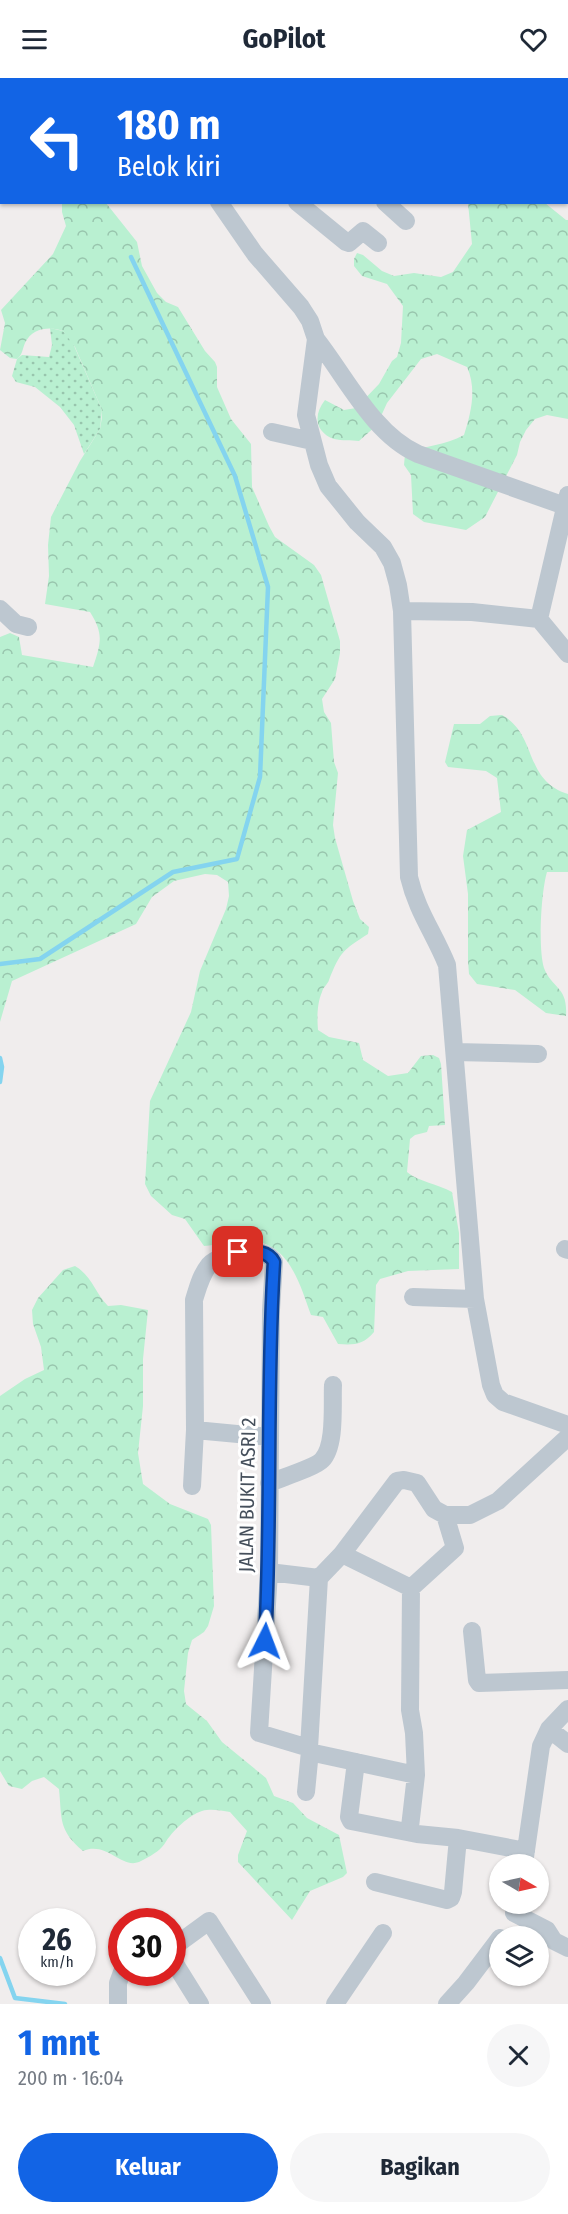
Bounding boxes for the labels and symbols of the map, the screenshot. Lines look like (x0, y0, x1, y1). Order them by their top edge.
pin (212, 1226, 263, 1277)
street label: JALAN BUKIT ASRI 2 (234, 1417, 260, 1573)
position arrow (233, 1609, 297, 1673)
north arrow (489, 1854, 549, 1914)
speed limit sign: 30 (108, 1908, 186, 1986)

